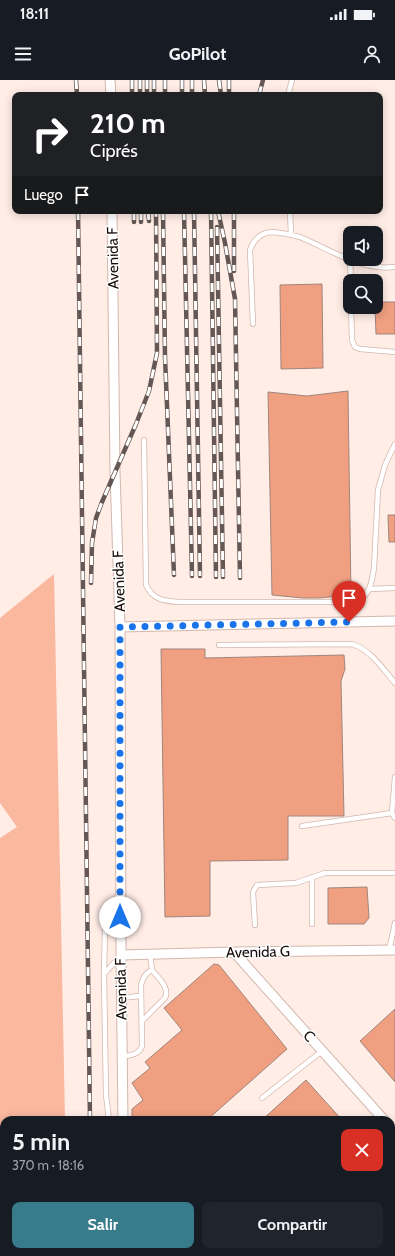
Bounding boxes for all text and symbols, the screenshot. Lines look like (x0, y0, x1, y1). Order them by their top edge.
text: 18:11 (20, 5, 49, 23)
icon: menu (12, 43, 34, 65)
text: GoPilot (169, 43, 226, 65)
icon: person (361, 43, 383, 65)
text: 210 m (90, 106, 166, 140)
icon: right (24, 108, 76, 160)
text: Ciprés (90, 140, 138, 162)
icon: arrive (71, 184, 93, 206)
text: Luego (24, 186, 63, 204)
map controls (343, 226, 383, 314)
button: sound (343, 226, 383, 266)
street label: Avenida F (103, 227, 123, 289)
button: search (343, 274, 383, 314)
street label: Avenida F (109, 550, 129, 612)
pin (332, 581, 366, 622)
icon: arrive (338, 587, 360, 609)
position arrow (99, 896, 141, 938)
street label: Avenida G (226, 942, 290, 962)
street label: Avenida F (111, 958, 131, 1020)
street label: C (299, 1027, 319, 1045)
text: 5 min (12, 1127, 70, 1156)
button: close (341, 1129, 383, 1171)
text: 370 m · 18:16 (12, 1157, 84, 1173)
button: Salir (12, 1202, 194, 1248)
button: Compartir (202, 1202, 383, 1248)

